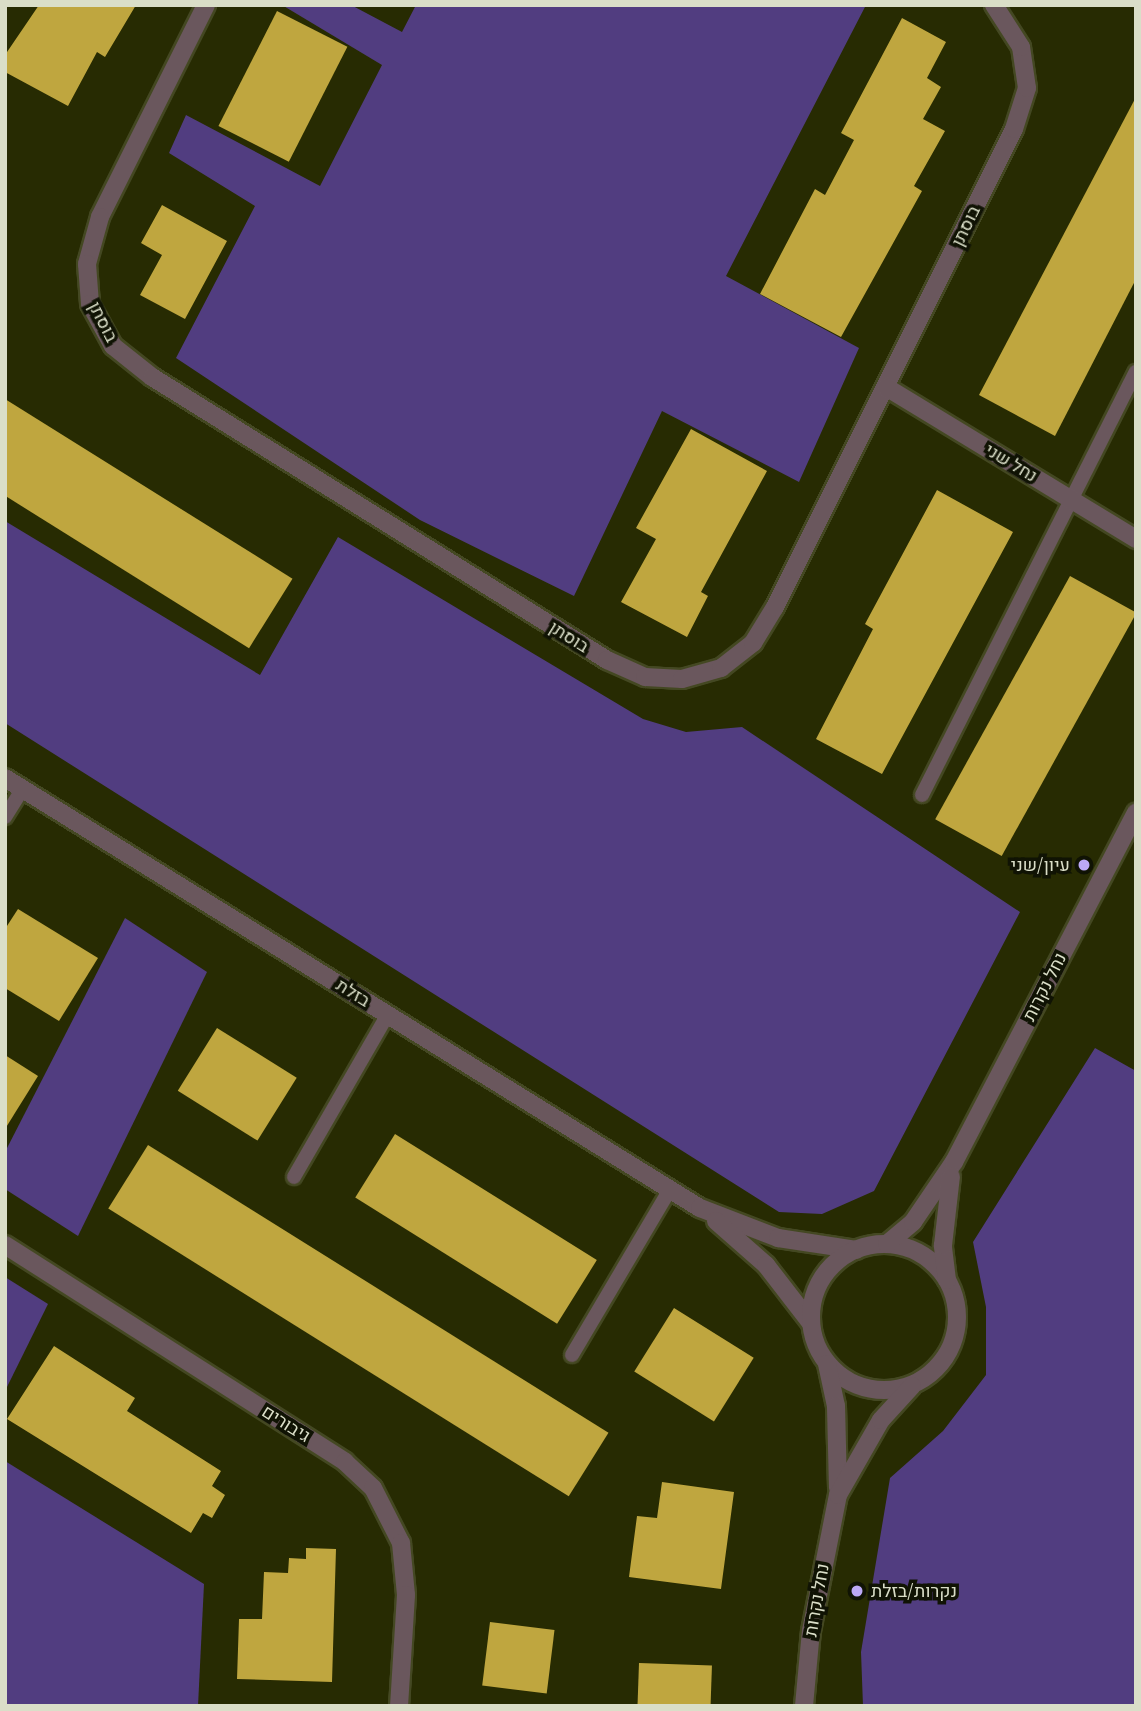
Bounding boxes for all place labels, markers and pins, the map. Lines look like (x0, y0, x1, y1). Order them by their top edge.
place label: עיון/שני (1011, 854, 1070, 876)
marker: עיון/שני (1076, 857, 1092, 873)
place label: נקרות/בזלת (871, 1580, 957, 1602)
marker: נקרות/בזלת (849, 1583, 865, 1599)

